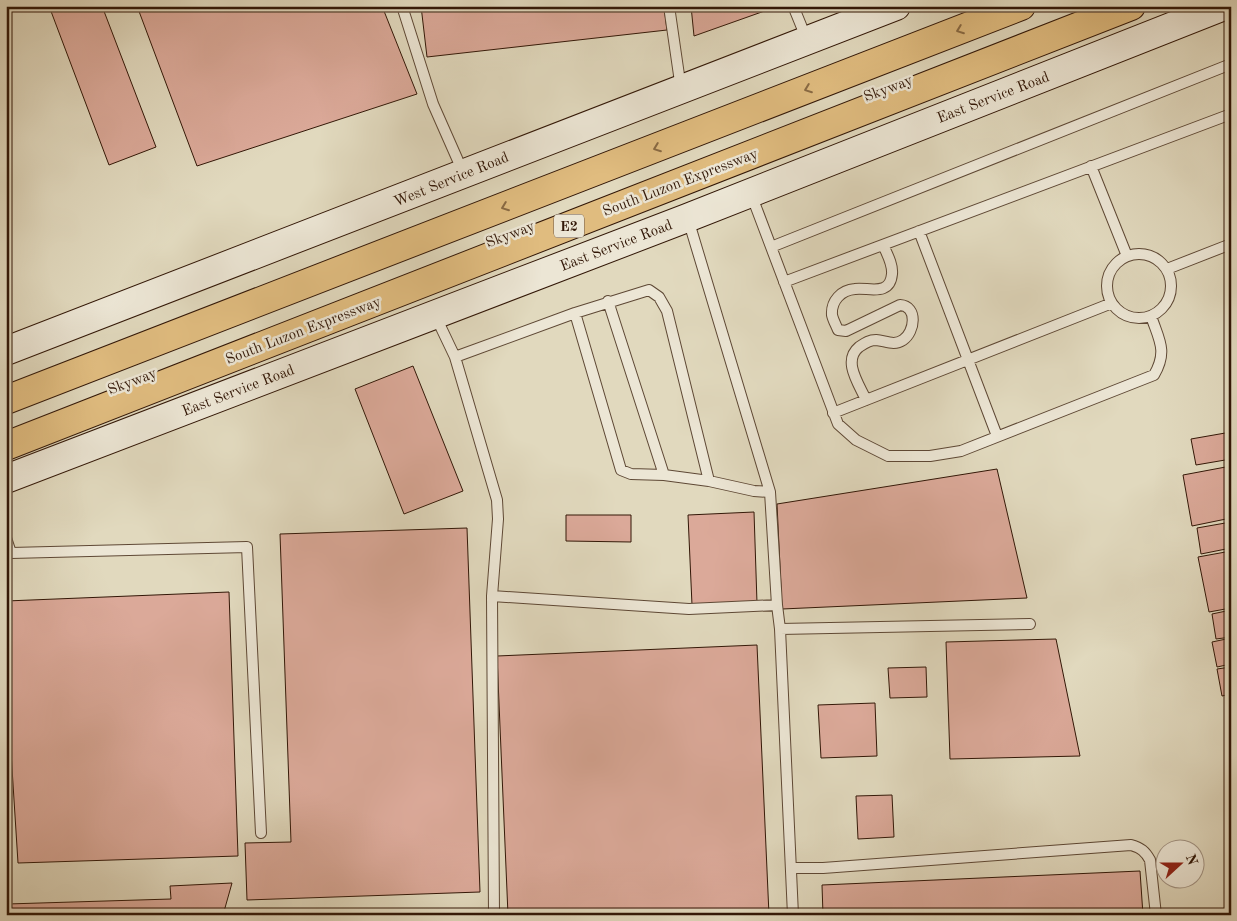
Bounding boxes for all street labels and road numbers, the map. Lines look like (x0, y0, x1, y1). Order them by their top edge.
street label: East Service Road (935, 70, 1052, 127)
street label: Skyway (862, 73, 915, 106)
street label: South Luzon Expressway (601, 147, 760, 220)
street label: West Service Road (392, 150, 511, 210)
road number: E2 (554, 215, 584, 238)
street label: East Service Road (558, 218, 675, 275)
street label: Skyway (484, 219, 537, 252)
street label: South Luzon Expressway (224, 295, 383, 368)
street label: East Service Road (180, 363, 297, 420)
street label: Skyway (106, 366, 159, 399)

